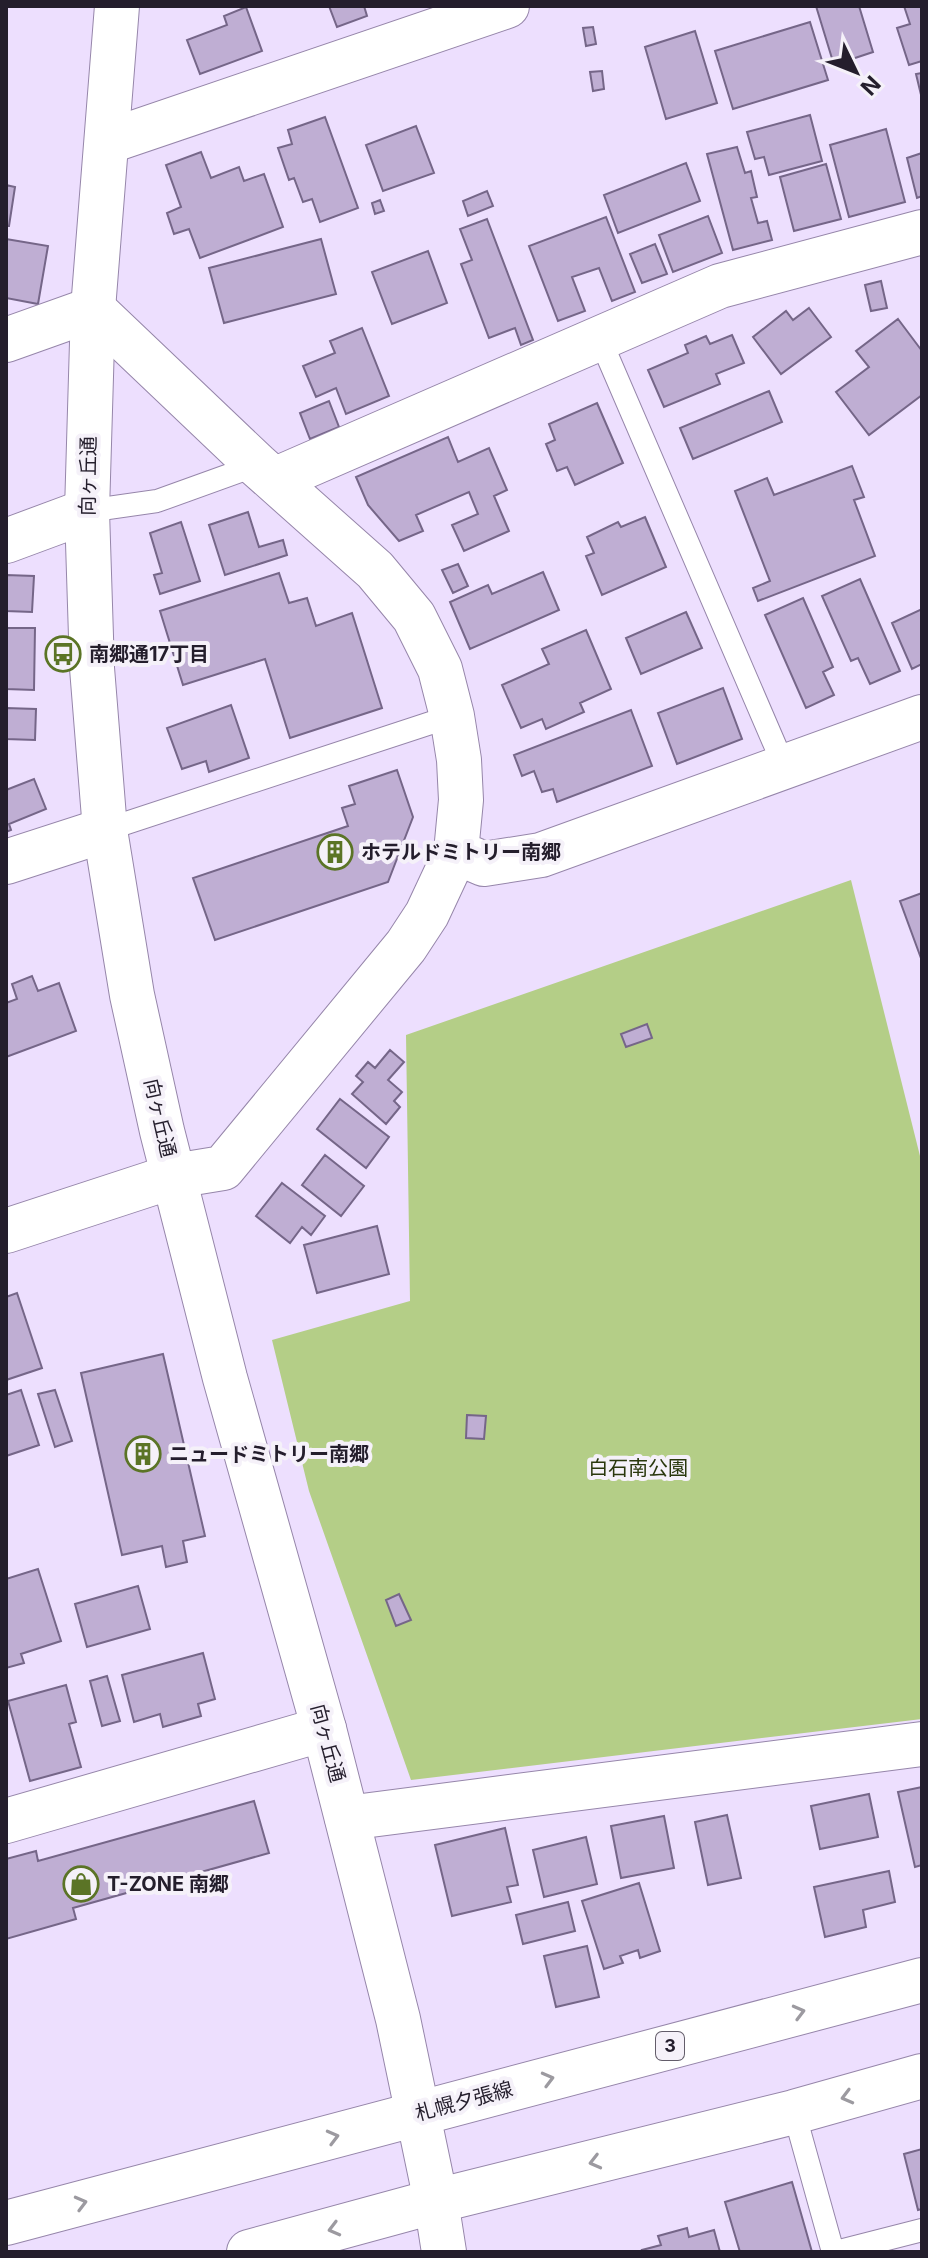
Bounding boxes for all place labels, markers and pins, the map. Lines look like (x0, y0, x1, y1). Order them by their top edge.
bus stop icon: 南郷通17丁目 (44, 635, 82, 673)
place label: 南郷通17丁目 (89, 642, 209, 666)
building icon: ホテルドミトリー南郷 (316, 833, 354, 871)
place label: ホテルドミトリー南郷 (361, 840, 561, 864)
building icon: ニュードミトリー南郷 (124, 1435, 162, 1473)
place label: ニュードミトリー南郷 (169, 1442, 369, 1466)
shop icon: T-ZONE 南郷 (62, 1865, 100, 1903)
place label: T-ZONE 南郷 (107, 1872, 229, 1896)

